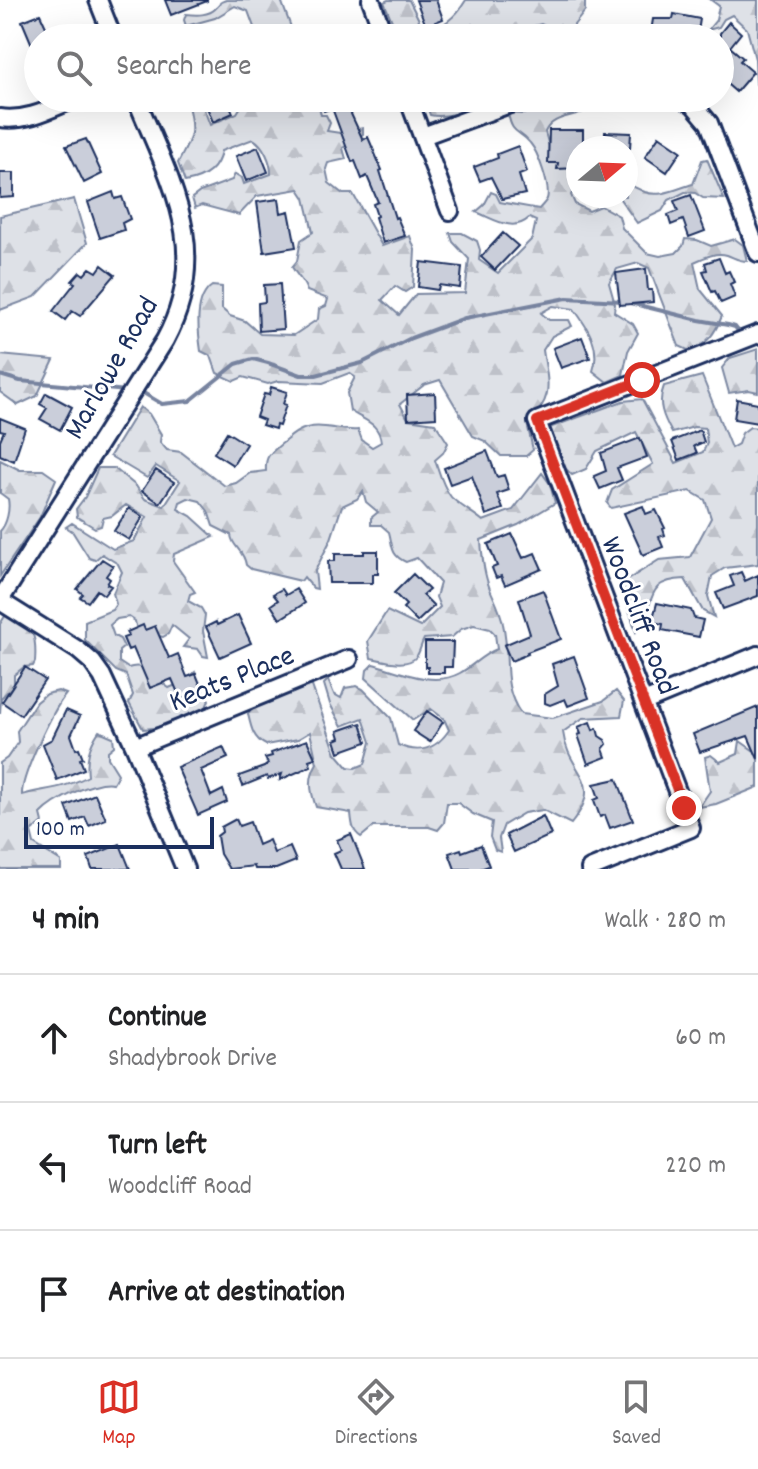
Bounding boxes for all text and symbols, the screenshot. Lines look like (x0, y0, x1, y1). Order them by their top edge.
search box (24, 24, 734, 112)
icon: search (52, 46, 96, 90)
text: Search here (116, 47, 252, 90)
north arrow (566, 136, 638, 208)
street label: Marlowe Road (56, 290, 172, 449)
route start (624, 362, 660, 398)
street label: Woodcliff Road (587, 531, 687, 702)
street label: Keats Place (164, 637, 302, 726)
route end (666, 790, 702, 826)
scale bar (24, 813, 214, 849)
text: 100 m (36, 815, 85, 846)
text: 4 min (32, 897, 99, 946)
text: Walk · 280 m (604, 903, 726, 940)
text: Continue (108, 998, 207, 1041)
icon: ahead (32, 1016, 76, 1060)
text: 60 m (675, 1020, 726, 1057)
text: Shadybrook Drive (108, 1041, 277, 1078)
text: Turn left (108, 1126, 207, 1169)
icon: left (32, 1144, 76, 1188)
text: 220 m (665, 1148, 726, 1185)
text: Woodcliff Road (108, 1169, 252, 1206)
icon: arrive (32, 1272, 76, 1316)
text: Arrive at destination (108, 1273, 345, 1316)
tab: Map (97, 1375, 141, 1454)
tab: Directions (335, 1375, 418, 1454)
tab: Saved (612, 1375, 661, 1454)

